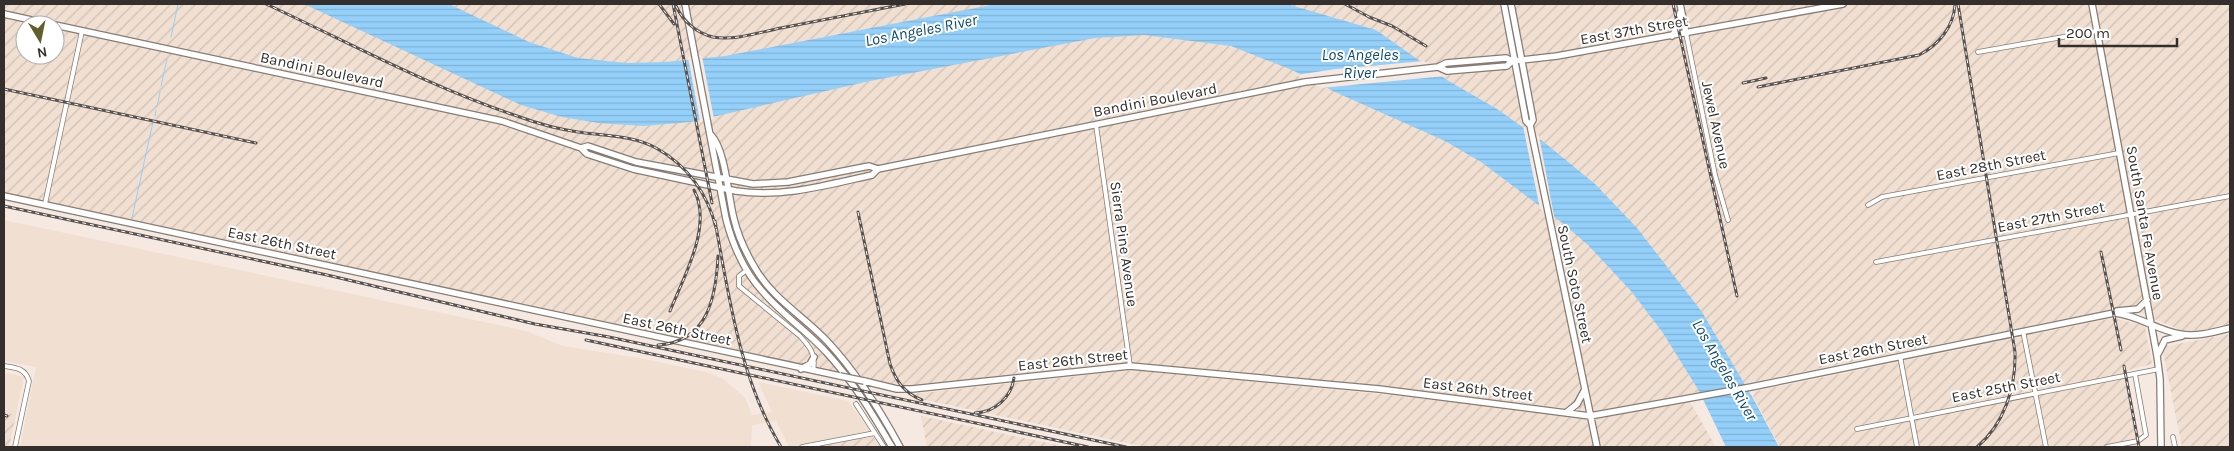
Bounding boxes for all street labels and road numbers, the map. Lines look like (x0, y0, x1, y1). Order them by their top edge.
street label: East 37th Street (1579, 12, 1690, 48)
street label: Bandini Boulevard (259, 48, 385, 92)
street label: Bandini Boulevard (1092, 79, 1218, 121)
street label: Jewel Avenue (1698, 79, 1734, 171)
street label: South Santa Fe Avenue (2123, 144, 2167, 302)
street label: East 28th Street (1935, 145, 2048, 184)
street label: Sierra Pine Avenue (1106, 180, 1142, 308)
street label: East 27th Street (1996, 198, 2107, 236)
street label: East 26th Street (226, 223, 338, 263)
street label: South Soto Street (1554, 223, 1596, 345)
street label: East 26th Street (621, 309, 733, 349)
street label: East 26th Street (1817, 330, 1929, 368)
street label: East 26th Street (1017, 345, 1129, 375)
street label: East 25th Street (1950, 368, 2062, 406)
street label: East 26th Street (1422, 373, 1534, 405)

